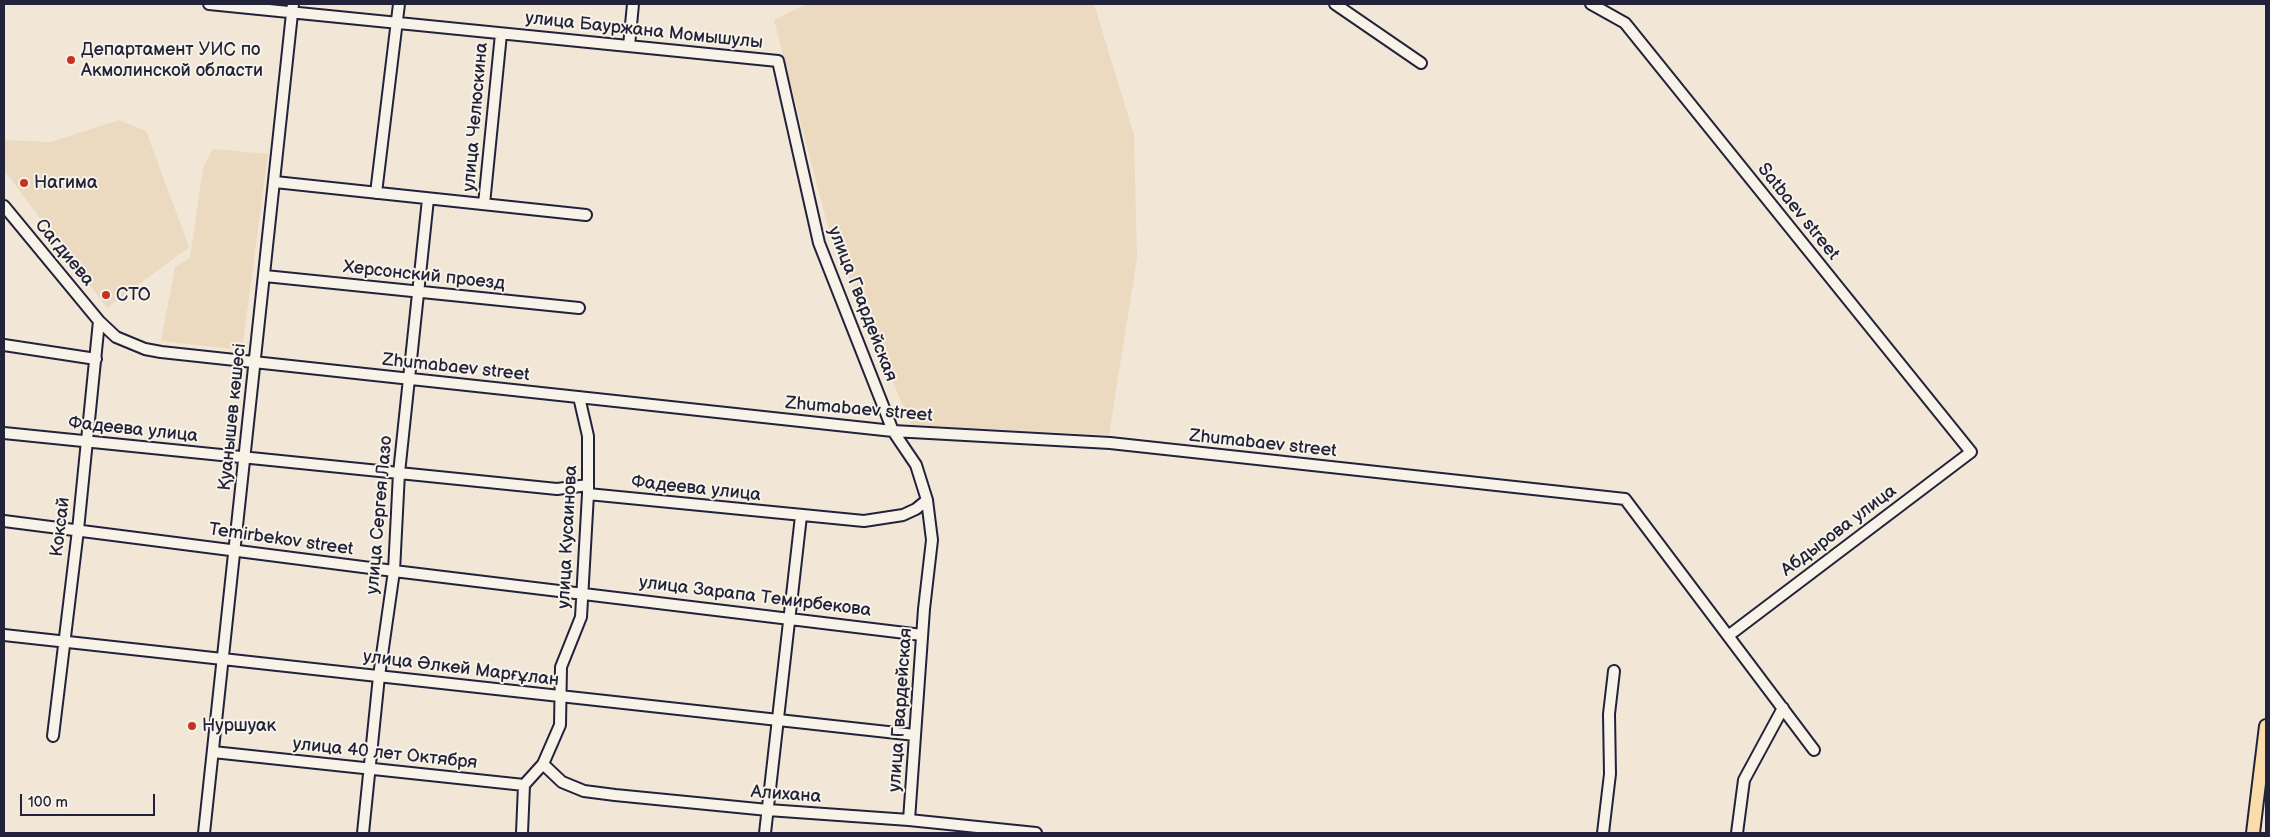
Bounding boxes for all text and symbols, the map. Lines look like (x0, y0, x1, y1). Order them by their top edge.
street label: улица Бауржана Момышулы (524, 8, 764, 54)
place label: Департамент УИС по Акмолинской области (81, 39, 263, 82)
street label: улица Челюскина (459, 42, 493, 192)
marker: Департамент УИС по Акмолинской области (65, 54, 77, 66)
street label: Satbaev street (1752, 159, 1844, 265)
place label: Нагима (34, 172, 98, 194)
marker: Нагима (18, 177, 30, 189)
street label: Сагдиева (30, 215, 98, 291)
street label: улица Гвардейская (822, 223, 902, 385)
street label: Херсонский проезд (342, 257, 506, 295)
place label: СТО (116, 284, 151, 306)
marker: СТО (100, 289, 112, 301)
street label: Қуанышев көшесі (215, 342, 251, 492)
street label: Zhumabaev street (381, 350, 531, 386)
street label: Zhumabaev street (784, 393, 934, 427)
street label: Фадеева улица (67, 412, 199, 448)
street label: Zhumabaev street (1188, 426, 1338, 462)
street label: улица Сергея Лазо (362, 435, 398, 595)
street label: улица Кусаинова (553, 465, 583, 609)
street label: Фадеева улица (630, 471, 762, 507)
street label: Абдырова улица (1777, 481, 1901, 581)
street label: Коксай (47, 496, 75, 558)
street label: Temirbekov street (207, 519, 355, 561)
street label: улица Зарапа Темирбекова (638, 572, 872, 622)
street label: улица Гвардейская (884, 627, 918, 793)
street label: улица Әлкей Марғұлан (362, 646, 560, 692)
place label: Нуршуак (202, 715, 276, 737)
marker: Нуршуак (186, 720, 198, 732)
street label: улица 40 лет Октября (292, 734, 478, 774)
street label: Алихана (750, 782, 822, 808)
scale bar (22, 784, 158, 816)
text: 100 m (28, 793, 68, 812)

